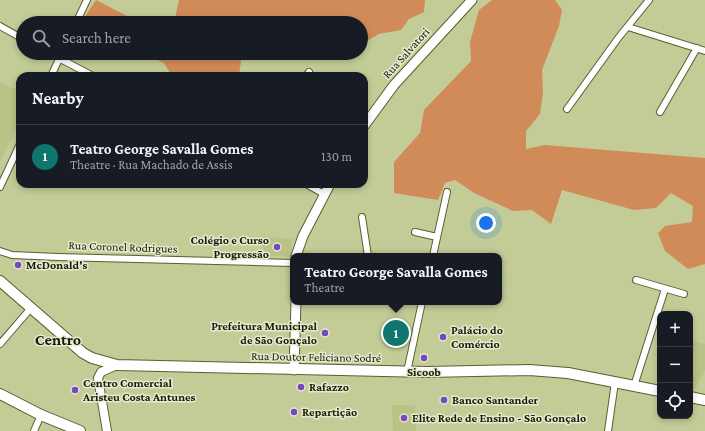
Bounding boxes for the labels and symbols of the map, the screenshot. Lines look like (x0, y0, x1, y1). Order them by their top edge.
street label: Rua Salvatori (380, 25, 432, 81)
your location (476, 213, 496, 233)
place label: Colégio e Curso Progressão (191, 233, 269, 261)
street label: Rua Coronel Rodrigues (68, 238, 178, 256)
marker: Colégio e Curso Progressão (272, 242, 282, 252)
place label: McDonald's (26, 258, 87, 272)
marker: McDonald's (13, 260, 23, 270)
pin: 1 (383, 318, 409, 348)
place label: Prefeitura Municipal de São Gonçalo (211, 319, 318, 347)
place label: Palácio do Comércio (451, 323, 503, 351)
marker: Prefeitura Municipal de São Gonçalo (320, 328, 330, 338)
district label: Centro (35, 331, 81, 348)
marker: Palácio do Comércio (438, 332, 448, 342)
street label: Rua Doutor Feliciano Sodré (251, 349, 381, 365)
marker: Sicoob (419, 353, 429, 363)
place label: Sicoob (407, 365, 441, 379)
place label: Centro Comercial Aristeu Costa Antunes (82, 376, 196, 404)
place label: Rafazzo (309, 380, 349, 394)
marker: Rafazzo (296, 382, 306, 392)
marker: Centro Comercial Aristeu Costa Antunes (70, 385, 80, 395)
place label: Banco Santander (452, 393, 539, 407)
marker: Banco Santander (439, 395, 449, 405)
place label: Repartição (302, 405, 357, 419)
marker: Repartição (289, 407, 299, 417)
place label: Elite Rede de Ensino - São Gonçalo (412, 411, 586, 425)
marker: Elite Rede de Ensino - São Gonçalo (399, 413, 409, 423)

